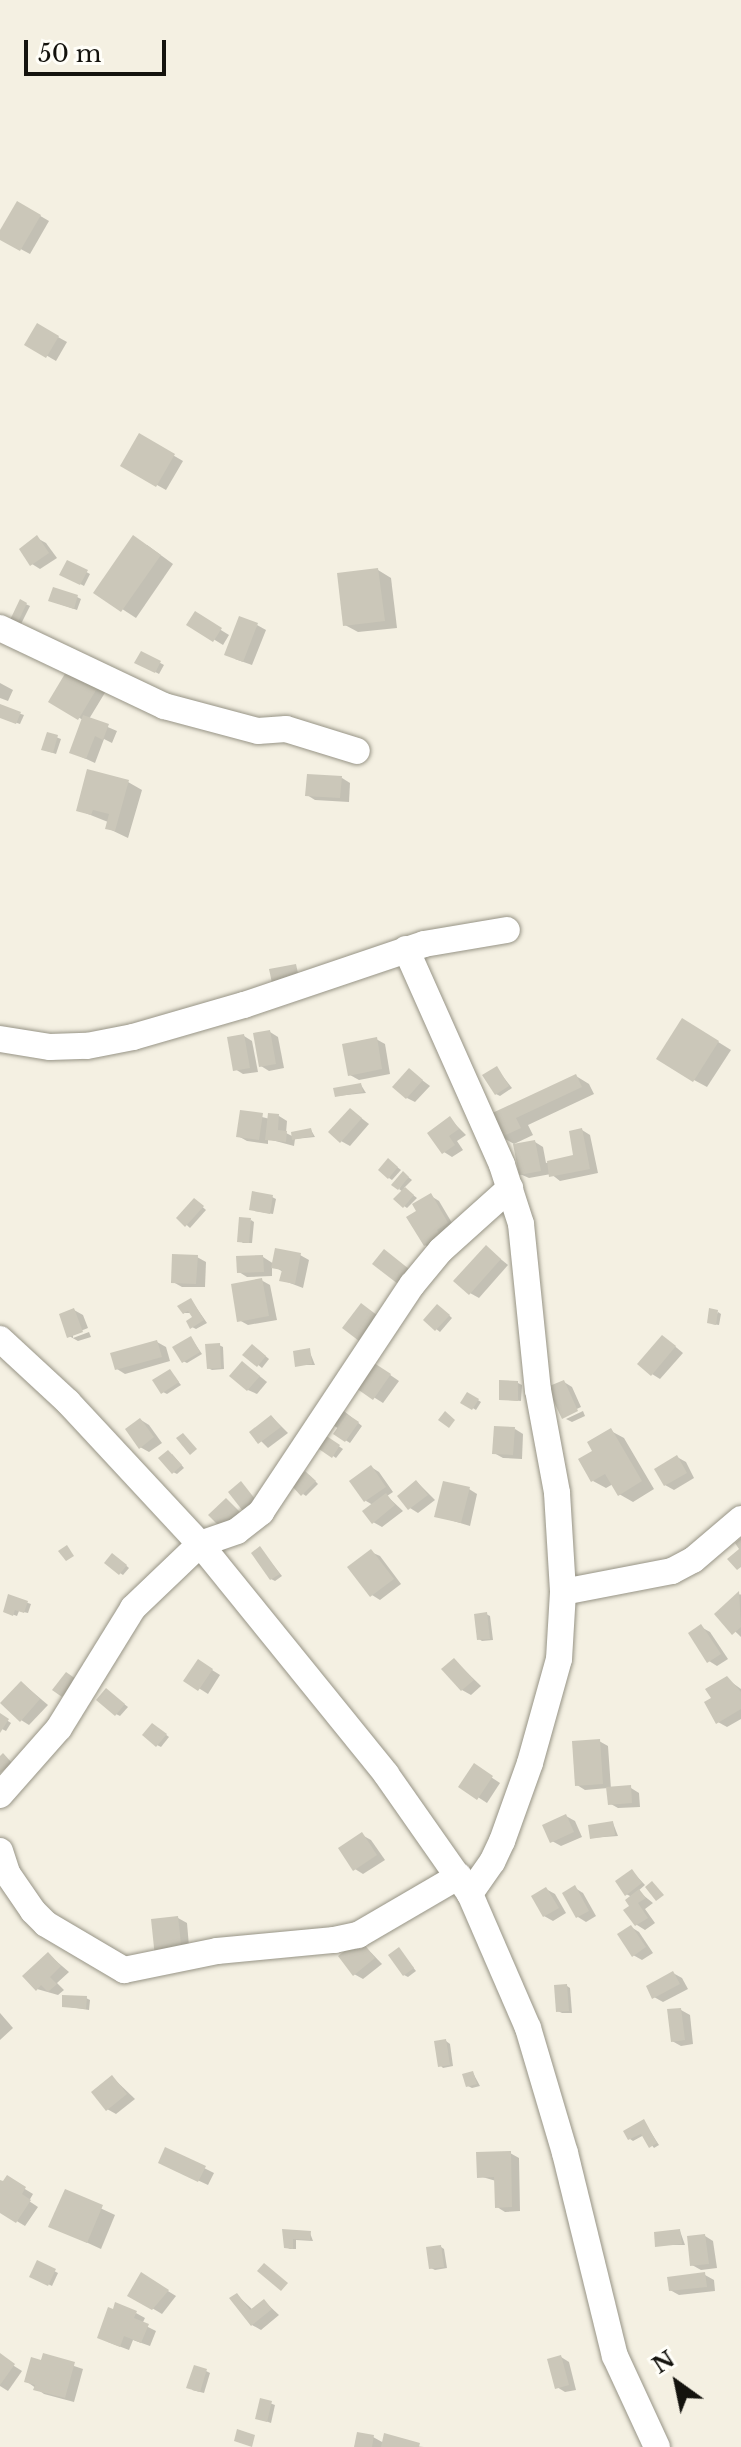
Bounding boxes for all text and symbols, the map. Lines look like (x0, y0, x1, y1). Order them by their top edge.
scale bar (28, 24, 170, 74)
text: 50 m (38, 39, 101, 68)
north arrow (637, 2343, 717, 2423)
text: N (648, 2345, 680, 2379)

